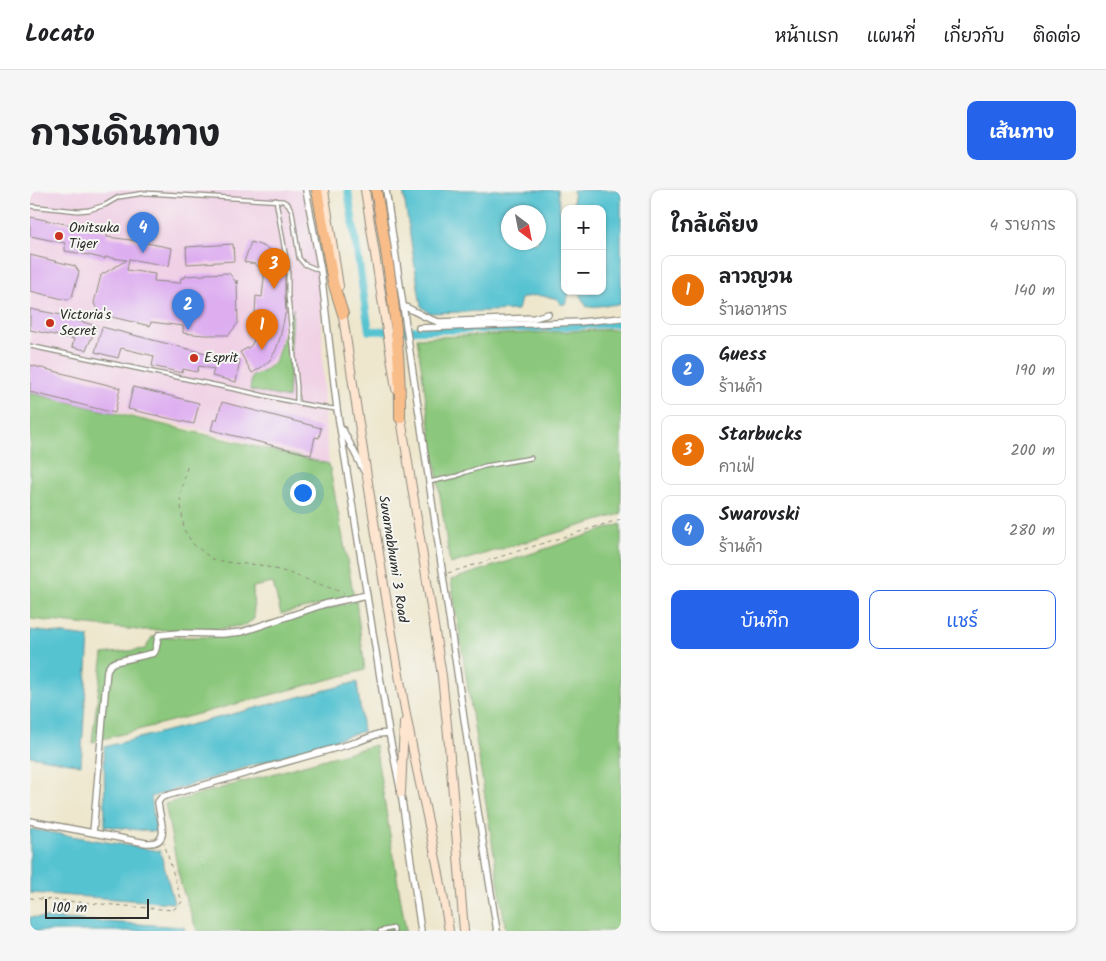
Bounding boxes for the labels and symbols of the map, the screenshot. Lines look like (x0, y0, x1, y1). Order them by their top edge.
north arrow (501, 205, 546, 250)
pin: 4 (127, 212, 159, 253)
place label: Onitsuka Tiger (69, 217, 120, 255)
marker: Onitsuka Tiger (53, 230, 65, 242)
pin: 3 (258, 248, 290, 289)
pin: 2 (172, 289, 204, 330)
place label: Victoria's Secret (60, 304, 111, 342)
pin: 1 (246, 309, 278, 350)
marker: Victoria's Secret (44, 317, 56, 329)
place label: Esprit (204, 347, 239, 369)
marker: Esprit (188, 352, 200, 364)
your location (290, 480, 316, 506)
street label: Suvarnabhumi 3 Road (372, 494, 414, 625)
scale bar (45, 896, 149, 919)

